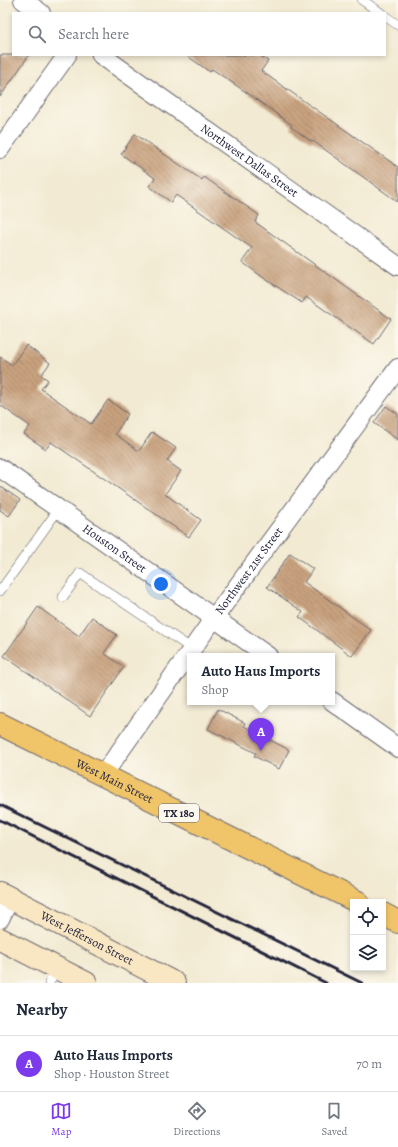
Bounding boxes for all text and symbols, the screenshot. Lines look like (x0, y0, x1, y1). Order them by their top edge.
search box (12, 12, 386, 56)
icon: search (26, 23, 48, 45)
text: Search here (58, 24, 129, 44)
street label: Northwest Dallas Street (197, 120, 301, 201)
street label: Houston Street (79, 520, 150, 576)
street label: Northwest 21st Street (211, 524, 286, 618)
your location (151, 574, 171, 594)
popup (187, 653, 335, 705)
text: Auto Haus Imports (202, 661, 320, 681)
text: Shop (202, 681, 229, 698)
pin: A (248, 718, 274, 751)
street label: West Main Street (72, 755, 156, 807)
road number: TX 180 (159, 804, 199, 822)
map controls (350, 899, 386, 971)
button: locate (350, 899, 386, 935)
street label: West Jefferson Street (37, 907, 136, 969)
button: layers (350, 935, 386, 971)
text: Nearby (16, 998, 67, 1021)
text: Auto Haus Imports (54, 1045, 173, 1065)
text: A (25, 1055, 33, 1072)
text: 70 m (356, 1055, 382, 1072)
text: Shop · Houston Street (54, 1065, 169, 1082)
tab: Map (50, 1100, 72, 1139)
tab: Directions (173, 1100, 221, 1139)
tab: Saved (321, 1100, 348, 1139)

